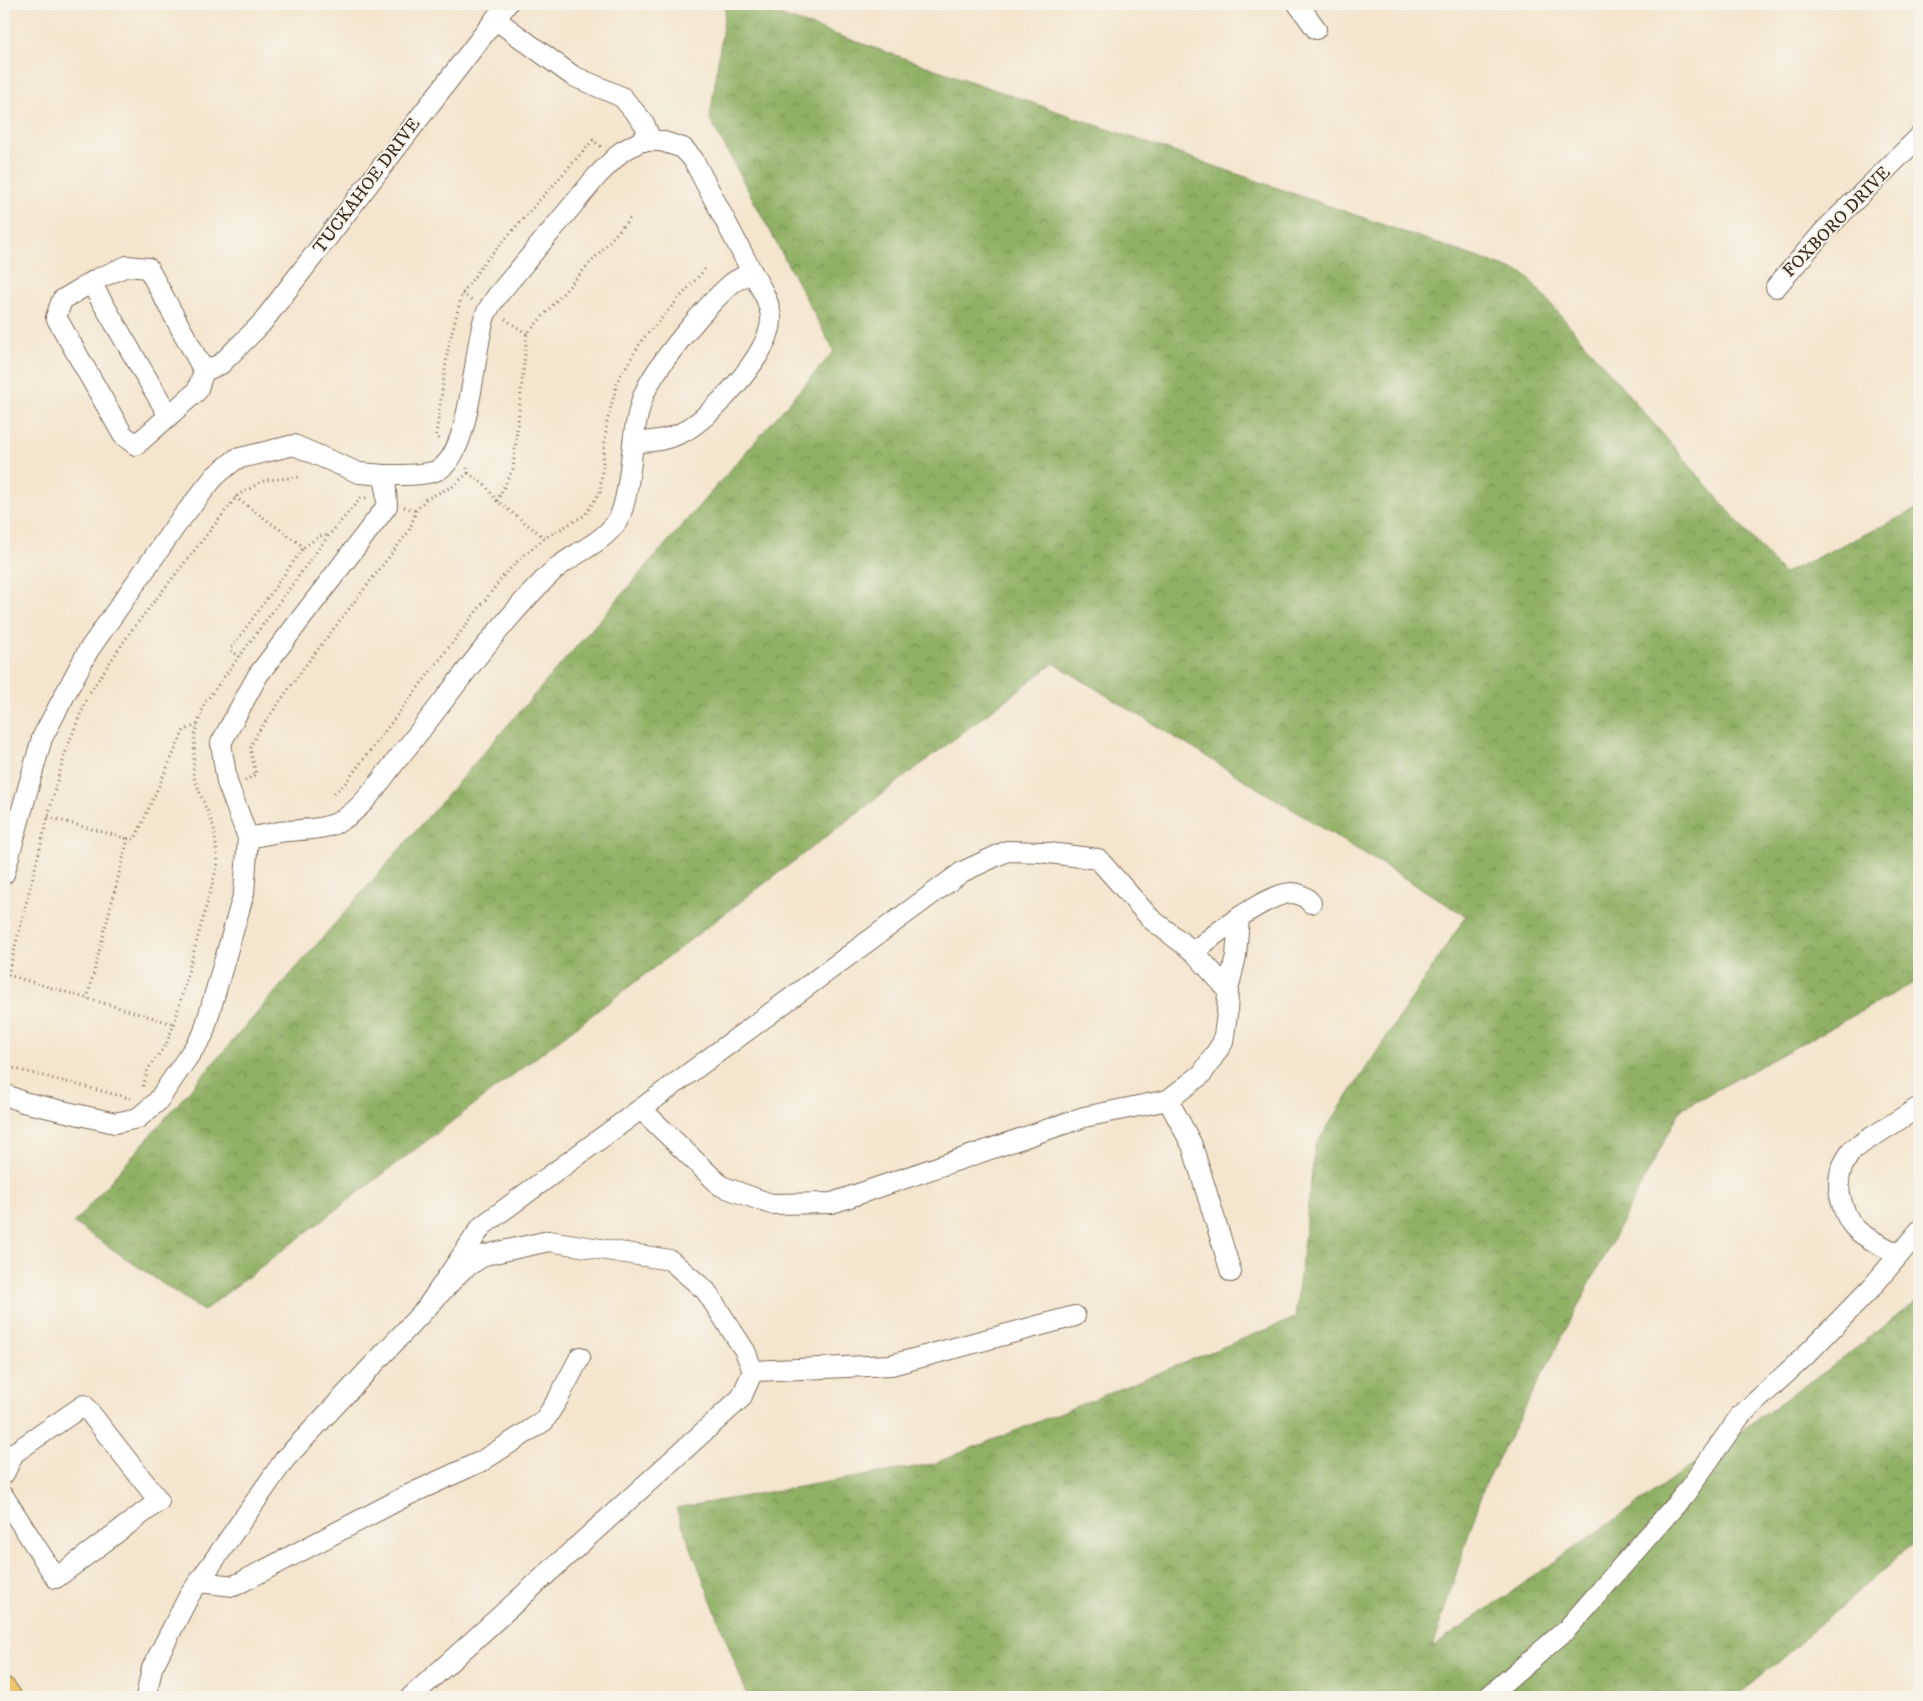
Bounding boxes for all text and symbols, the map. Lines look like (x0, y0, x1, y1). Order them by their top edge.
street label: TUCKAHOE DRIVE (309, 114, 425, 258)
street label: FOXBORO DRIVE (1778, 162, 1896, 282)

